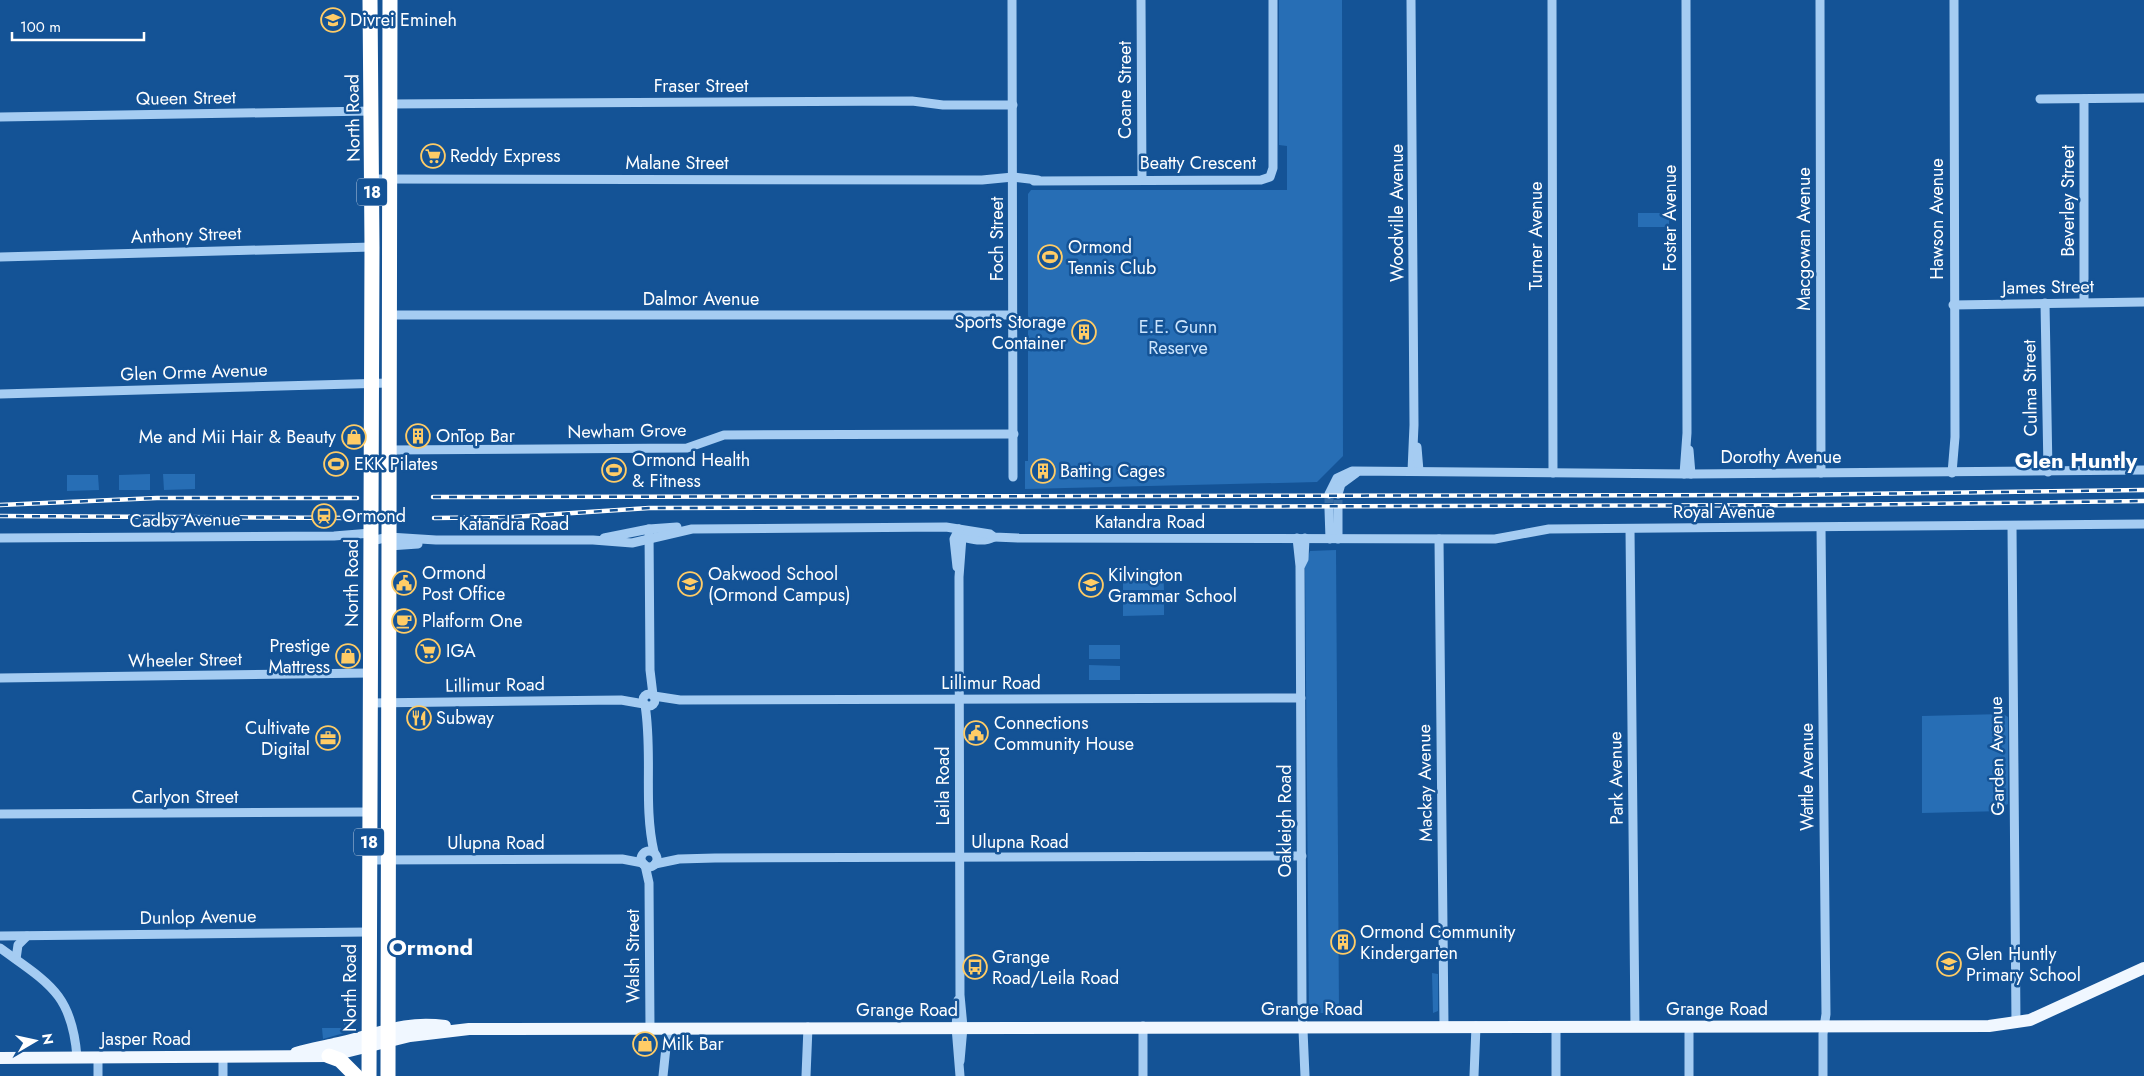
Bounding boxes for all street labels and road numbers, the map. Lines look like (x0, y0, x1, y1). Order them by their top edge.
street label: Coane Street (1112, 40, 1138, 139)
street label: Fraser Street (654, 73, 749, 99)
street label: North Road (339, 74, 367, 162)
street label: Queen Street (136, 84, 237, 112)
street label: Woodville Avenue (1384, 144, 1410, 282)
street label: Beverley Street (2055, 145, 2081, 257)
street label: Malane Street (625, 150, 729, 176)
street label: Beatty Crescent (1140, 150, 1257, 176)
street label: Hawson Avenue (1924, 158, 1950, 280)
street label: Foster Avenue (1657, 165, 1683, 271)
street label: Macgowan Avenue (1791, 167, 1817, 311)
road number: 18 (357, 178, 387, 206)
street label: Turner Avenue (1523, 182, 1549, 290)
street label: Foch Street (984, 196, 1010, 281)
street label: Anthony Street (130, 220, 242, 250)
street label: James Street (2000, 273, 2095, 301)
street label: Dalmor Avenue (643, 286, 759, 312)
street label: Culma Street (2016, 339, 2044, 437)
street label: Glen Orme Avenue (120, 356, 268, 388)
street label: Newham Grove (567, 417, 687, 445)
street label: Dorothy Avenue (1721, 444, 1841, 470)
street label: Royal Avenue (1673, 499, 1775, 525)
street label: Cadby Avenue (129, 506, 241, 534)
street label: Katandra Road (1095, 509, 1205, 535)
street label: Katandra Road (459, 511, 569, 537)
street label: North Road (339, 539, 365, 627)
street label: Wheeler Street (128, 646, 243, 674)
street label: Lillimur Road (941, 670, 1041, 696)
street label: Lillimur Road (445, 671, 545, 699)
street label: Garden Avenue (1983, 696, 2011, 816)
street label: Wattle Avenue (1794, 723, 1820, 831)
street label: Mackay Avenue (1411, 724, 1439, 842)
street label: Park Avenue (1602, 731, 1630, 825)
street label: Leila Road (930, 746, 956, 826)
street label: Oakleigh Road (1272, 765, 1298, 877)
street label: Carlyon Street (132, 784, 239, 810)
road number: 18 (354, 829, 384, 856)
street label: Ulupna Road (971, 829, 1069, 855)
street label: Ulupna Road (447, 830, 545, 856)
street label: Dunlop Avenue (139, 903, 257, 931)
street label: Walsh Street (620, 908, 646, 1003)
street label: North Road (337, 944, 363, 1032)
street label: Grange Road (1261, 996, 1363, 1022)
street label: Grange Road (1666, 996, 1768, 1022)
street label: Grange Road (856, 997, 958, 1023)
street label: Jasper Road (99, 1026, 191, 1052)

